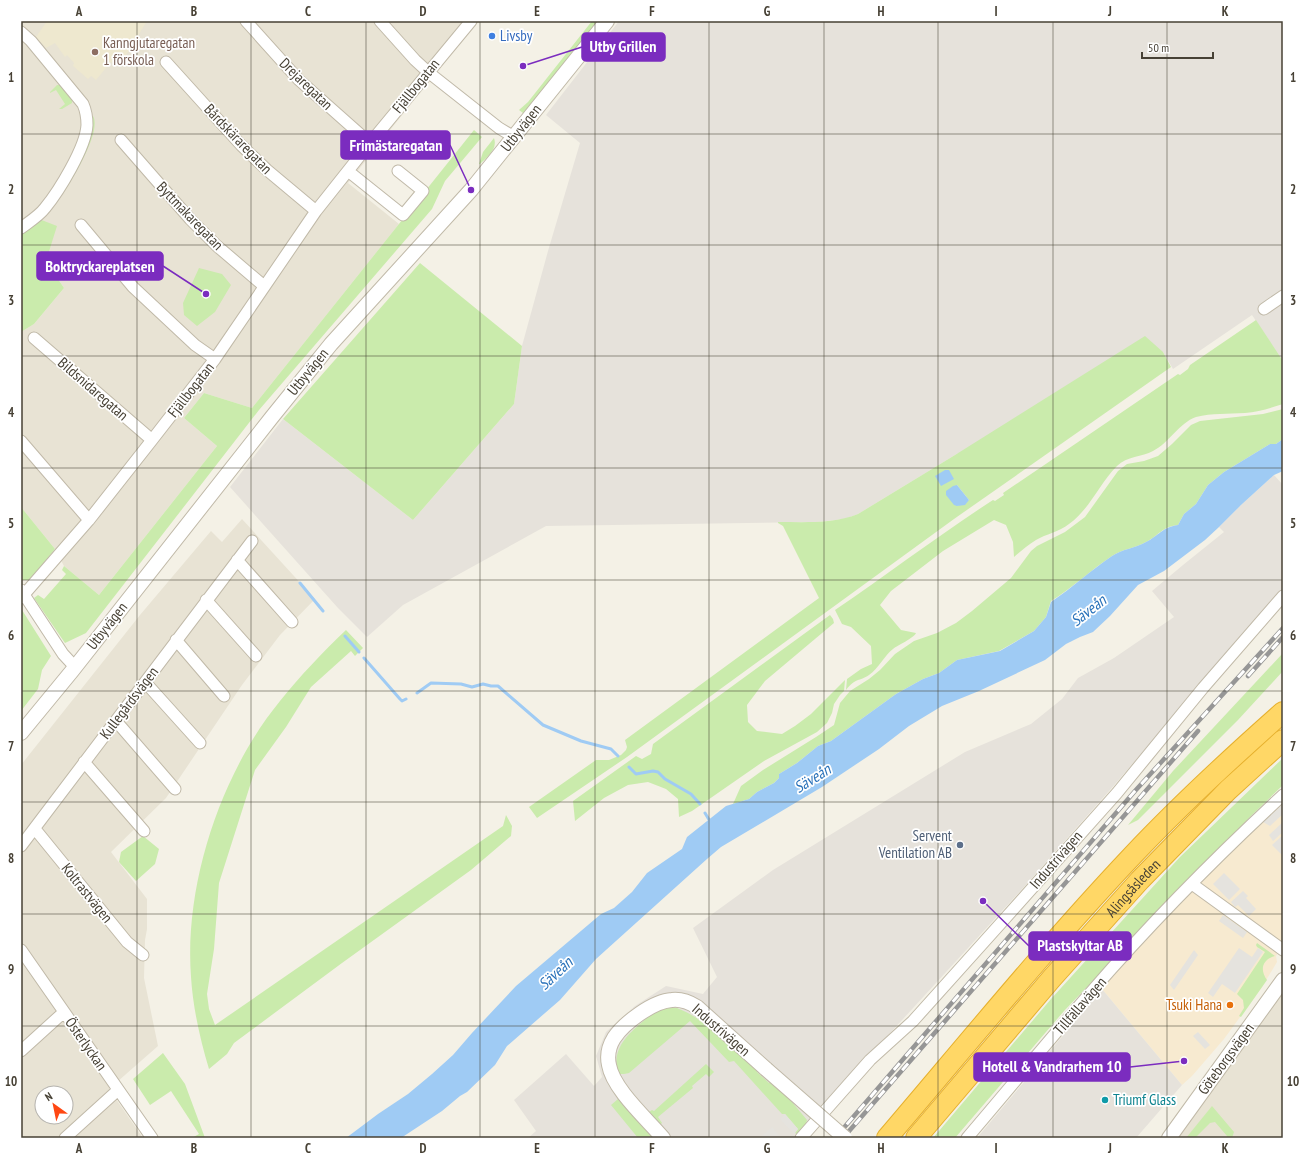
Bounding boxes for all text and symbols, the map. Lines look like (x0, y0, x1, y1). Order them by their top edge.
text: A (75, 3, 83, 20)
text: B (191, 3, 197, 20)
text: C (305, 3, 311, 20)
text: D (420, 3, 427, 20)
text: E (534, 3, 540, 20)
text: F (649, 3, 655, 20)
text: G (764, 3, 771, 20)
text: H (878, 3, 885, 20)
text: I (994, 3, 998, 20)
text: J (1107, 3, 1112, 20)
text: K (1222, 3, 1229, 20)
place label: Livsby (500, 26, 533, 45)
marker: Livsby (487, 31, 497, 41)
place label: Kanngjutaregatan 1 förskola (103, 33, 195, 69)
callout: Utby Grillen (582, 33, 665, 61)
scale bar (1142, 34, 1213, 60)
text: Utby Grillen (590, 36, 656, 56)
text: 50 m (1148, 40, 1169, 55)
marker: Kanngjutaregatan 1 förskola (90, 47, 100, 57)
street label: Drejaregatan (276, 54, 337, 114)
street label: Fjällbogatan (388, 55, 443, 117)
text: 1 (8, 69, 14, 86)
text: 1 (1290, 69, 1296, 86)
street label: Bårdskäraregatan (200, 100, 276, 178)
street label: Utbyvägen (496, 100, 545, 155)
callout: Frimästaregatan (341, 131, 450, 159)
text: Frimästaregatan (350, 135, 442, 155)
street label: Byttmakaregatan (153, 177, 228, 254)
text: 2 (8, 181, 14, 198)
text: 2 (1290, 181, 1296, 198)
callout: Boktryckareplatsen (37, 252, 163, 280)
text: Boktryckareplatsen (45, 256, 155, 276)
text: 3 (8, 292, 14, 309)
text: 3 (1290, 292, 1296, 309)
street label: Utbyvägen (283, 344, 332, 399)
street label: Bildsnidaregatan (54, 353, 132, 424)
street label: Fjällbogatan (163, 358, 218, 421)
text: 4 (8, 404, 15, 421)
text: 4 (1290, 404, 1297, 421)
text: 5 (8, 515, 14, 532)
text: 5 (1290, 515, 1296, 532)
water label: Säveån (1066, 589, 1110, 630)
street label: Utbyvägen (82, 598, 131, 653)
text: 6 (8, 627, 14, 644)
text: 6 (1290, 627, 1296, 644)
street label: Kullegårdsvägen (95, 663, 162, 743)
text: 7 (8, 738, 14, 755)
text: 7 (1290, 738, 1296, 755)
water label: Säveån (790, 759, 835, 797)
place label: Servent Ventilation AB (878, 826, 952, 862)
street label: Industrivägen (1025, 827, 1086, 893)
marker: Servent Ventilation AB (955, 840, 965, 850)
text: 8 (8, 850, 14, 867)
text: 8 (1290, 850, 1296, 867)
street label: Alingsåsleden (1101, 855, 1164, 921)
street label: Koltrastvägen (58, 859, 117, 926)
callout: Plastskyltar AB (1029, 932, 1131, 960)
text: Plastskyltar AB (1037, 935, 1123, 955)
water label: Säveån (534, 952, 577, 994)
text: 9 (8, 961, 14, 978)
text: 9 (1290, 961, 1296, 978)
street label: Tillfällavägen (1049, 973, 1110, 1039)
place label: Tsuki Hana (1166, 995, 1222, 1014)
street label: Industrivägen (688, 999, 754, 1060)
marker: Tsuki Hana (1225, 1000, 1235, 1010)
street label: Österlyckan (61, 1013, 112, 1074)
street label: Göteborgsvägen (1193, 1019, 1258, 1098)
callout: Hotell & Vandrarhem 10 (974, 1053, 1130, 1081)
text: Hotell & Vandrarhem 10 (982, 1056, 1122, 1076)
text: 10 (5, 1073, 17, 1090)
text: 10 (1287, 1073, 1299, 1090)
north arrow (34, 1085, 74, 1125)
text: N (42, 1089, 55, 1104)
place label: Triumf Glass (1113, 1090, 1176, 1109)
marker: Triumf Glass (1100, 1095, 1110, 1105)
text: A (75, 1140, 83, 1157)
text: B (191, 1140, 197, 1157)
text: C (305, 1140, 311, 1157)
text: D (420, 1140, 427, 1157)
text: E (534, 1140, 540, 1157)
text: F (649, 1140, 655, 1157)
text: G (764, 1140, 771, 1157)
text: H (878, 1140, 885, 1157)
text: I (994, 1140, 998, 1157)
text: J (1107, 1140, 1112, 1157)
text: K (1222, 1140, 1229, 1157)

